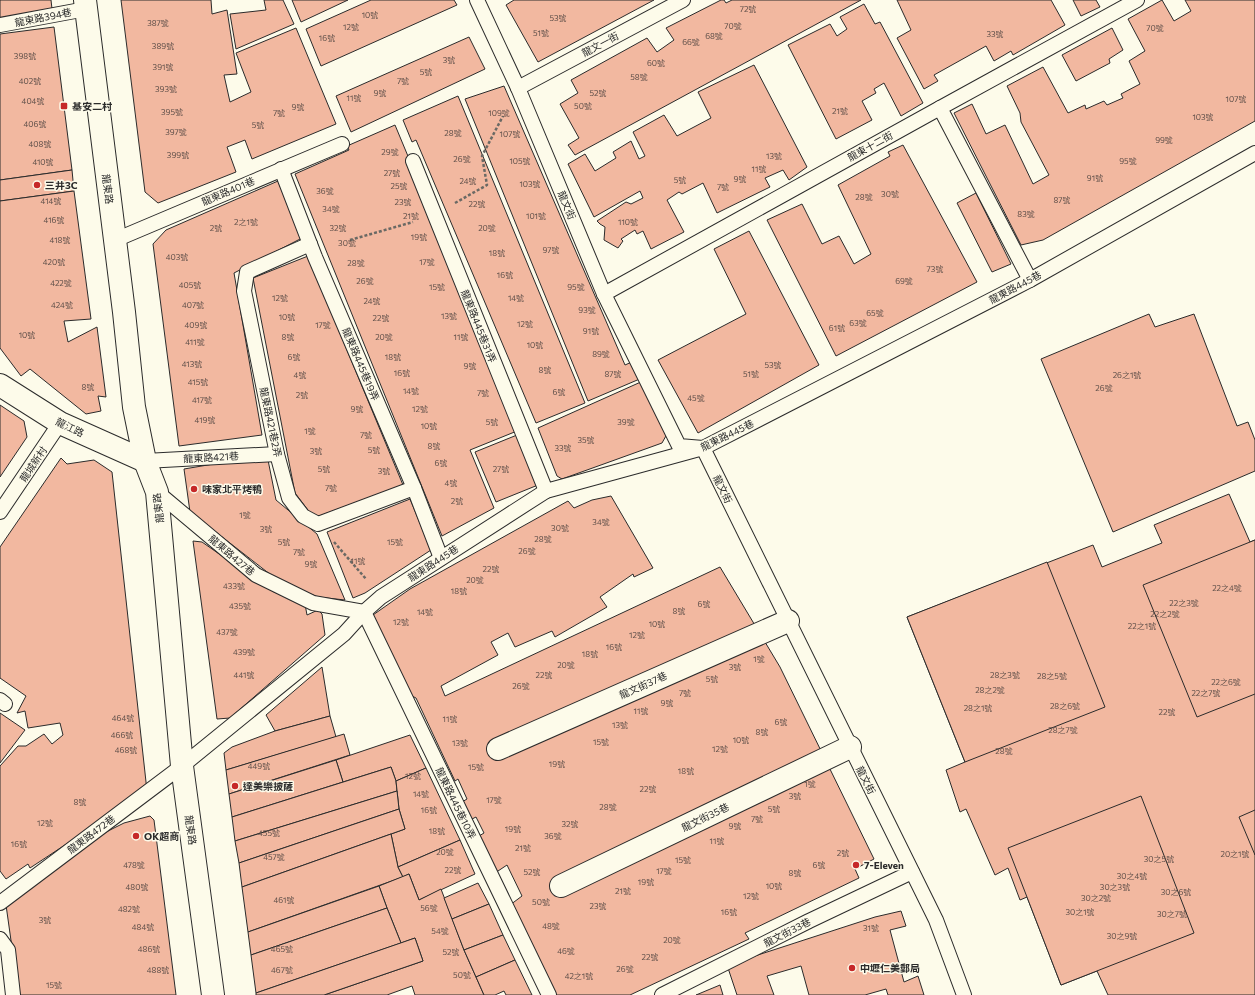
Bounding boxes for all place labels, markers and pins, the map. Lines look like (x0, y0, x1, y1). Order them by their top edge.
place label: 基安二村 (72, 100, 112, 112)
marker: 基安二村 (59, 101, 69, 111)
place label: 三井3C (45, 179, 78, 191)
marker: 三井3C (32, 180, 42, 190)
place label: 味家北平烤鴨 (202, 483, 262, 495)
marker: 味家北平烤鴨 (189, 484, 199, 494)
place label: 達美樂披薩 (243, 780, 293, 792)
marker: 達美樂披薩 (230, 781, 240, 791)
place label: OK超商 (144, 830, 179, 842)
marker: OK超商 (131, 831, 141, 841)
place label: 7-Eleven (864, 859, 904, 871)
marker: 7-Eleven (851, 860, 861, 870)
place label: 中壢仁美郵局 (860, 962, 920, 974)
marker: 中壢仁美郵局 (847, 963, 857, 973)

